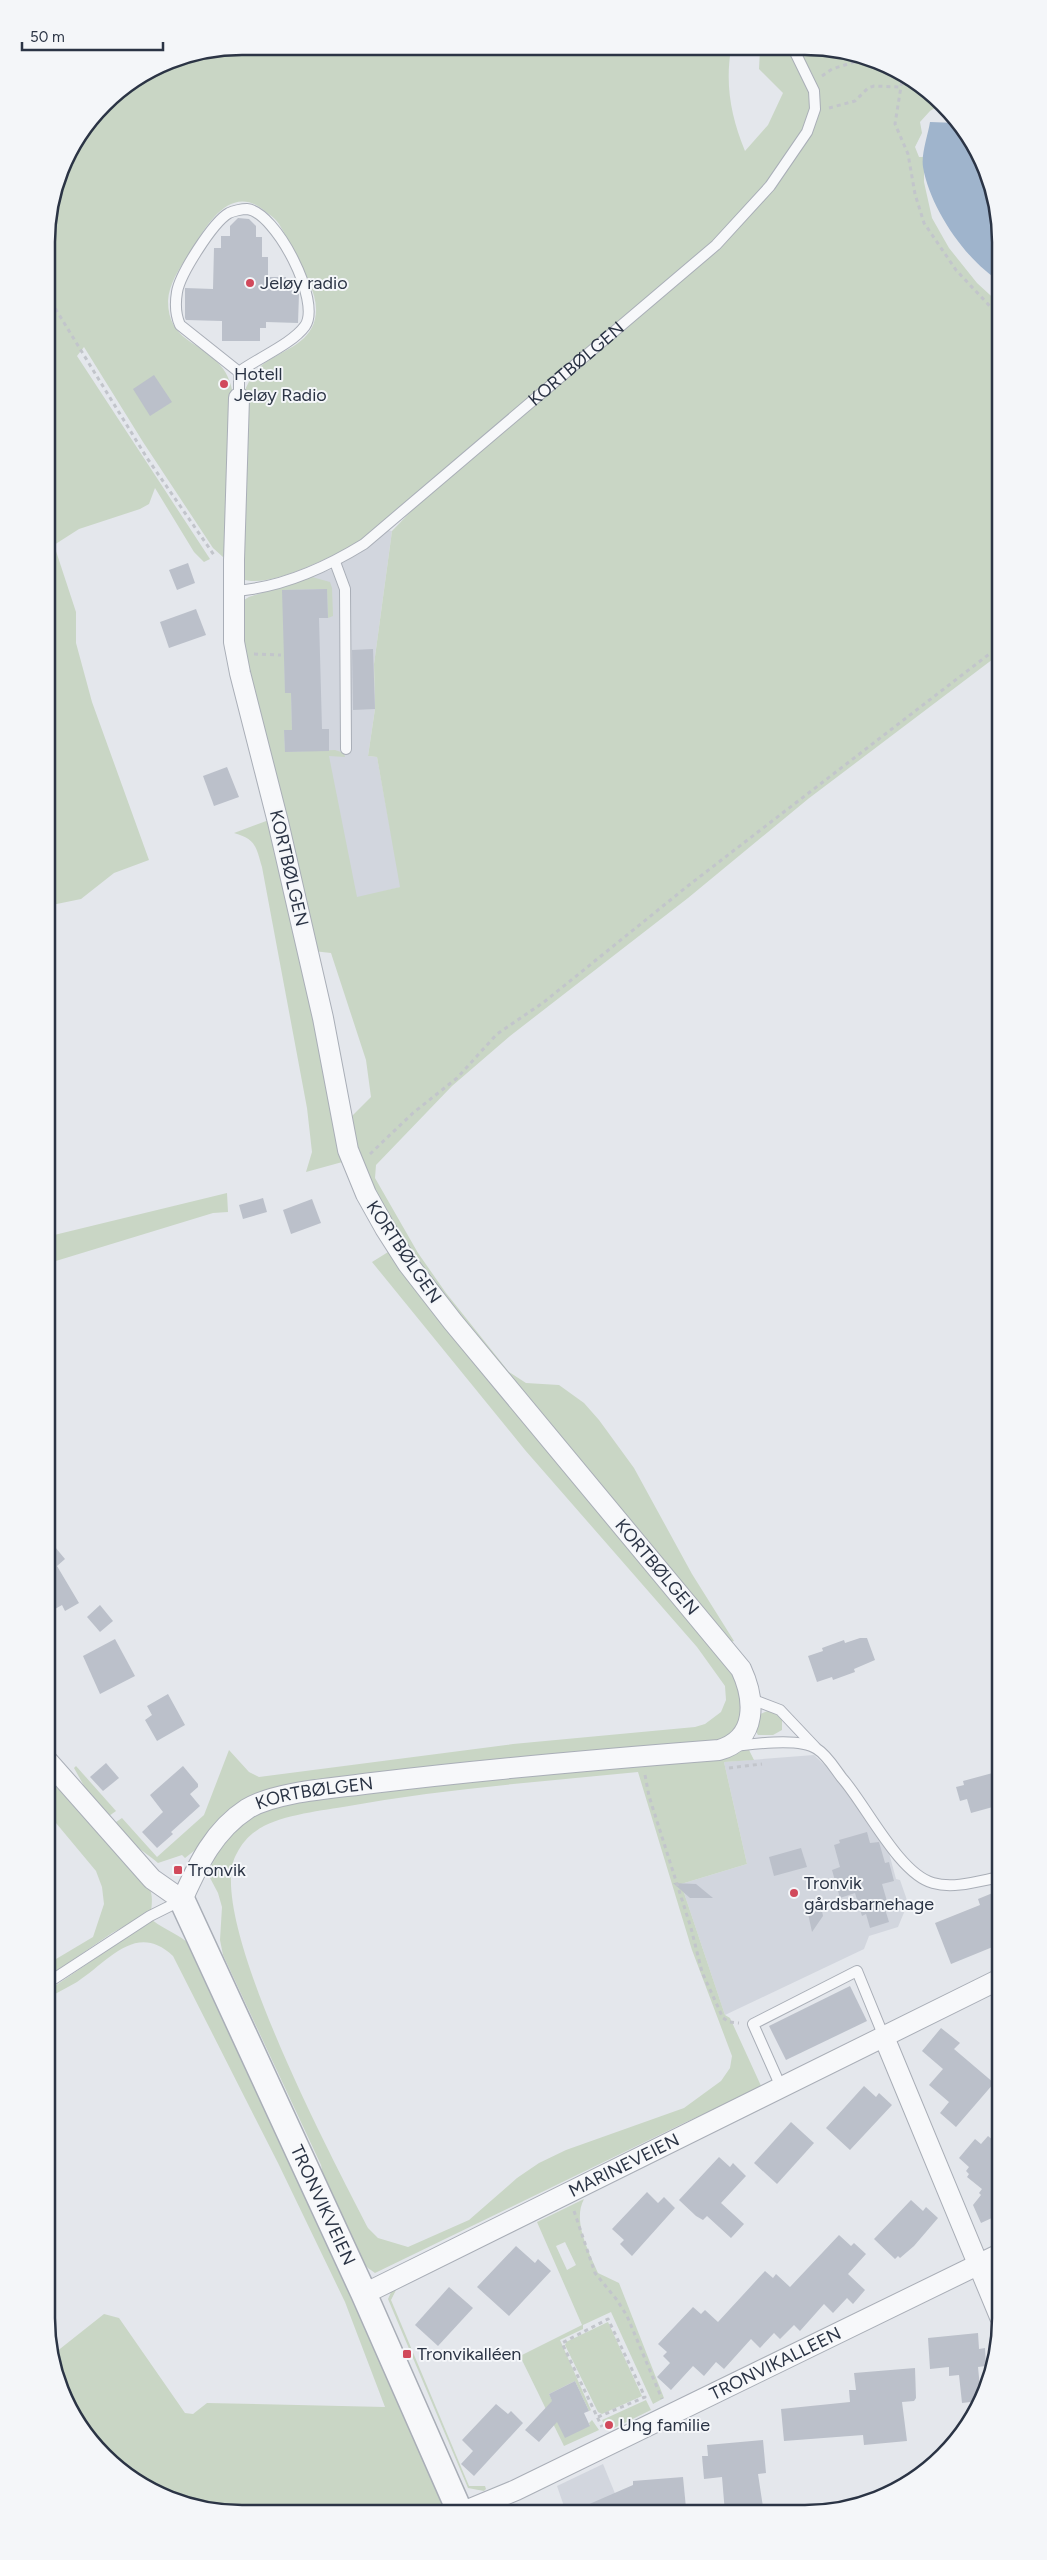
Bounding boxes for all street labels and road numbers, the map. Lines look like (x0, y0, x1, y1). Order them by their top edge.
street label: KORTBØLGEN (524, 317, 629, 411)
street label: KORTBØLGEN (265, 808, 313, 928)
street label: KORTBØLGEN (362, 1197, 446, 1307)
street label: KORTBØLGEN (610, 1514, 704, 1620)
street label: KORTBØLGEN (252, 1772, 374, 1814)
street label: MARINEVEIEN (565, 2129, 683, 2202)
street label: TRONVIKVEIEN (286, 2141, 360, 2269)
street label: TRONVIKALLEEN (706, 2322, 845, 2405)

